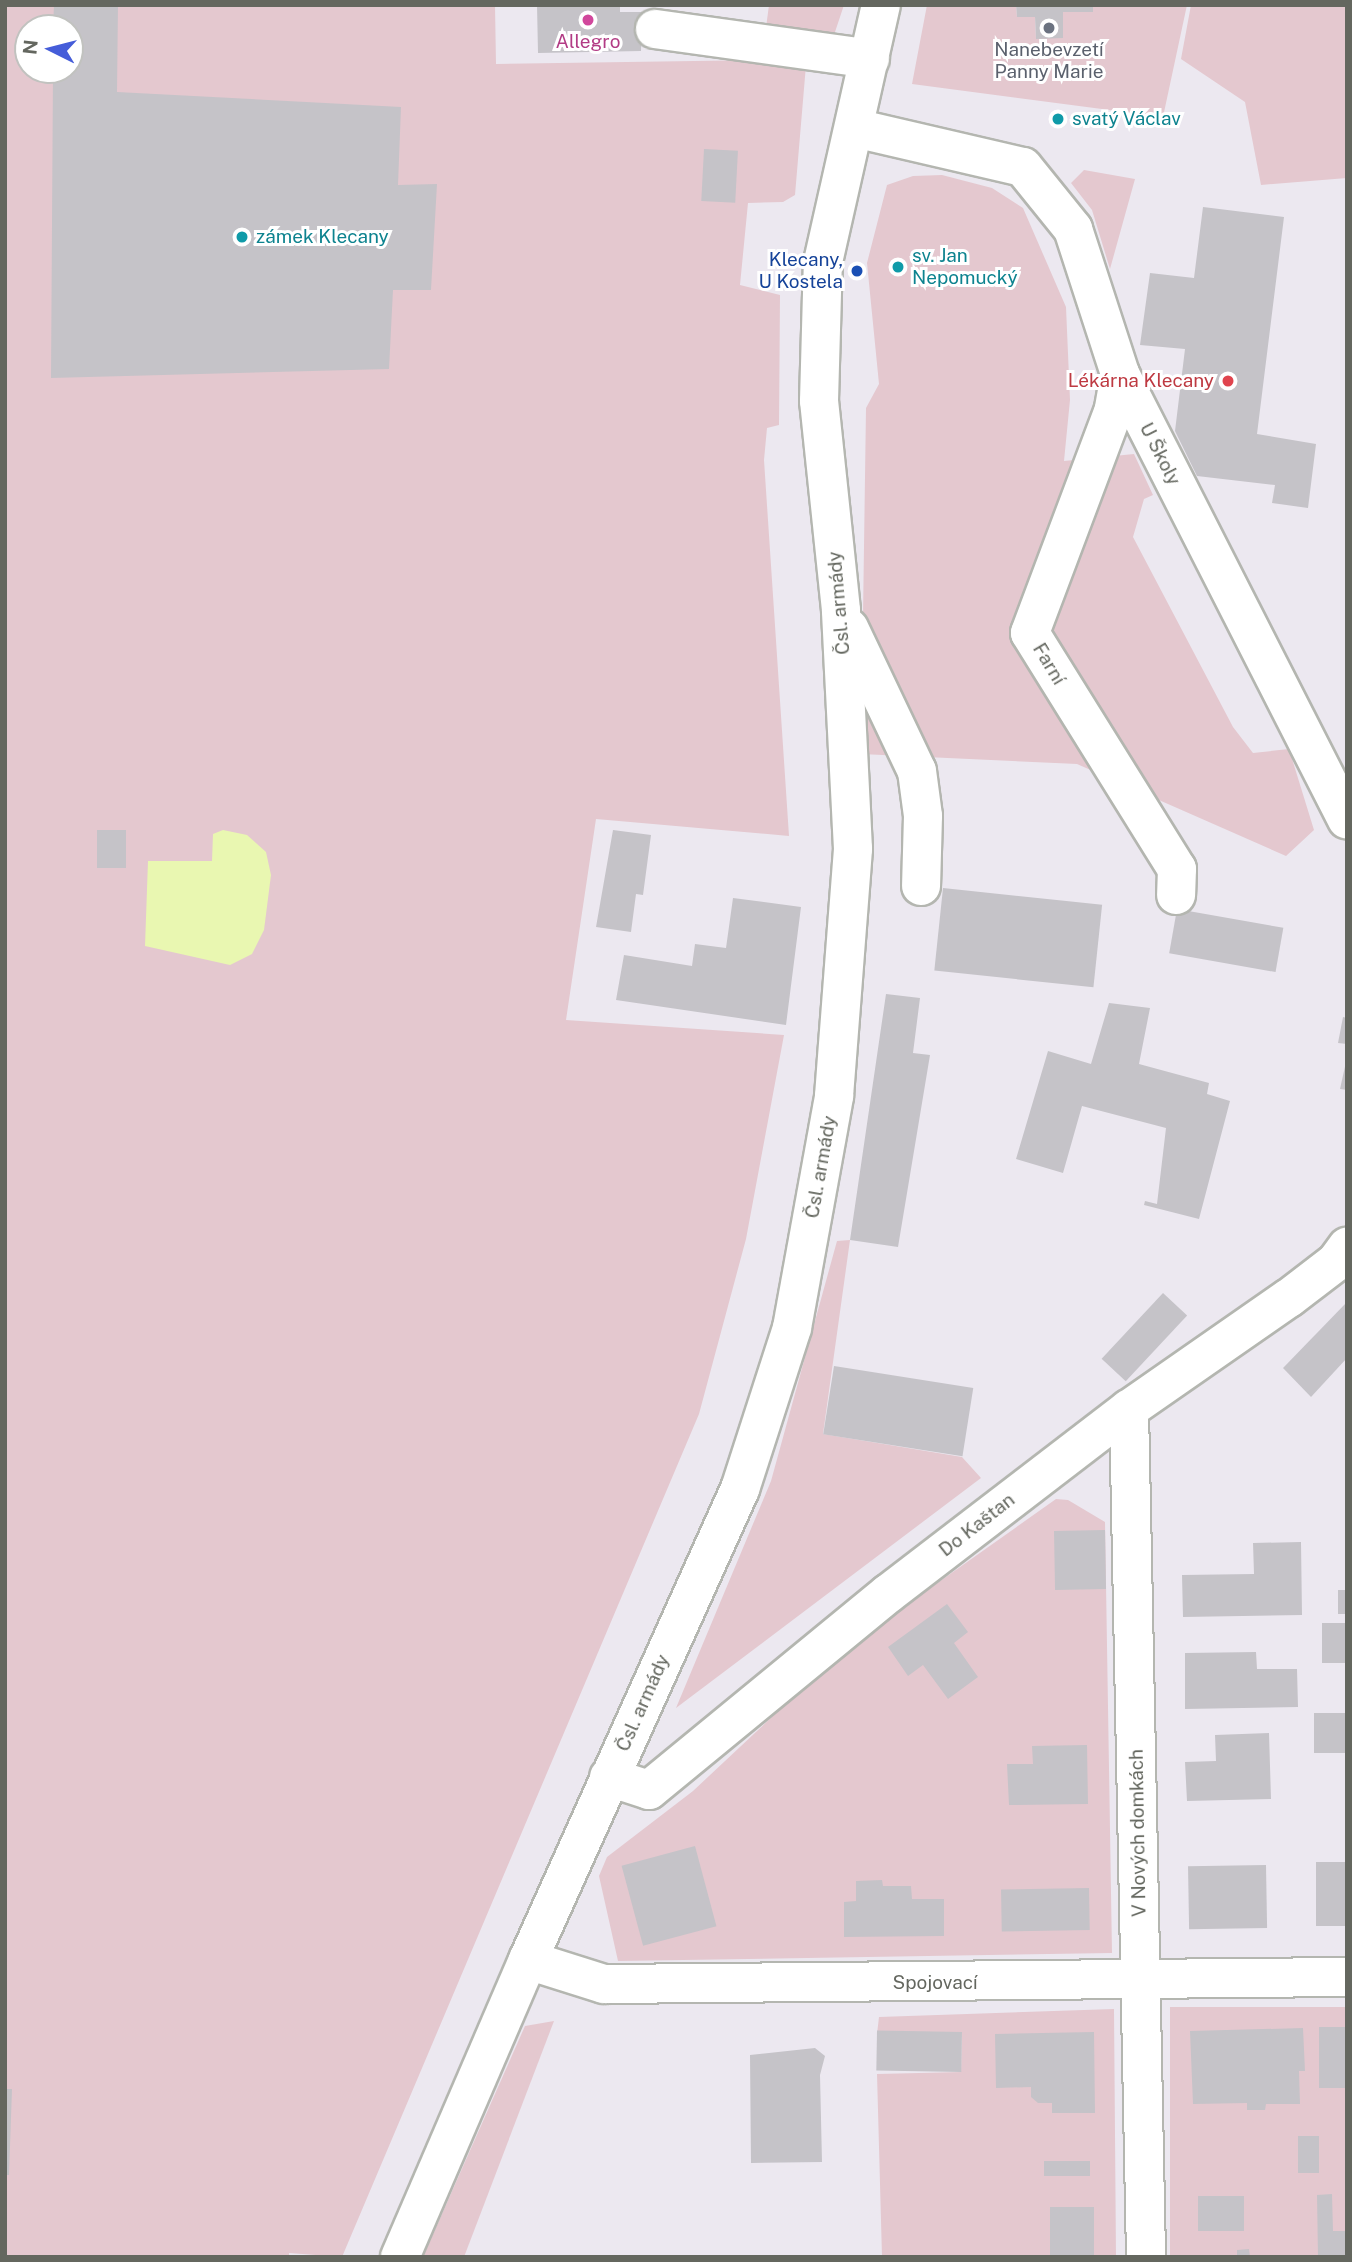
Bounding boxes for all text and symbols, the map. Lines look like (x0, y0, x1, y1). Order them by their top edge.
marker: Allegro (580, 12, 596, 28)
north arrow (14, 14, 84, 84)
marker: Nanebevzetí Panny Marie (1041, 20, 1057, 36)
place label: Allegro (556, 31, 620, 53)
text: N (18, 38, 42, 56)
place label: Nanebevzetí Panny Marie (994, 39, 1104, 83)
place label: svatý Václav (1072, 108, 1181, 130)
marker: svatý Václav (1050, 111, 1066, 127)
place label: zámek Klecany (256, 226, 389, 248)
marker: zámek Klecany (234, 229, 250, 245)
place label: sv. Jan Nepomucký (912, 245, 1018, 289)
place label: Klecany, U Kostela (759, 249, 843, 293)
marker: sv. Jan Nepomucký (890, 259, 906, 275)
marker: Klecany, U Kostela (849, 263, 865, 279)
place label: Lékárna Klecany (1068, 370, 1214, 392)
marker: Lékárna Klecany (1220, 373, 1236, 389)
street label: U Školy (1135, 419, 1185, 489)
street label: Čsl. armády (823, 550, 855, 656)
street label: Farní (1028, 639, 1070, 689)
street label: Čsl. armády (801, 1114, 841, 1220)
street label: Do Kaštan (935, 1488, 1019, 1562)
street label: Čsl. armády (611, 1651, 675, 1755)
street label: V Nových domkách (1125, 1749, 1151, 1917)
street label: Spojovací (893, 1972, 977, 1994)

